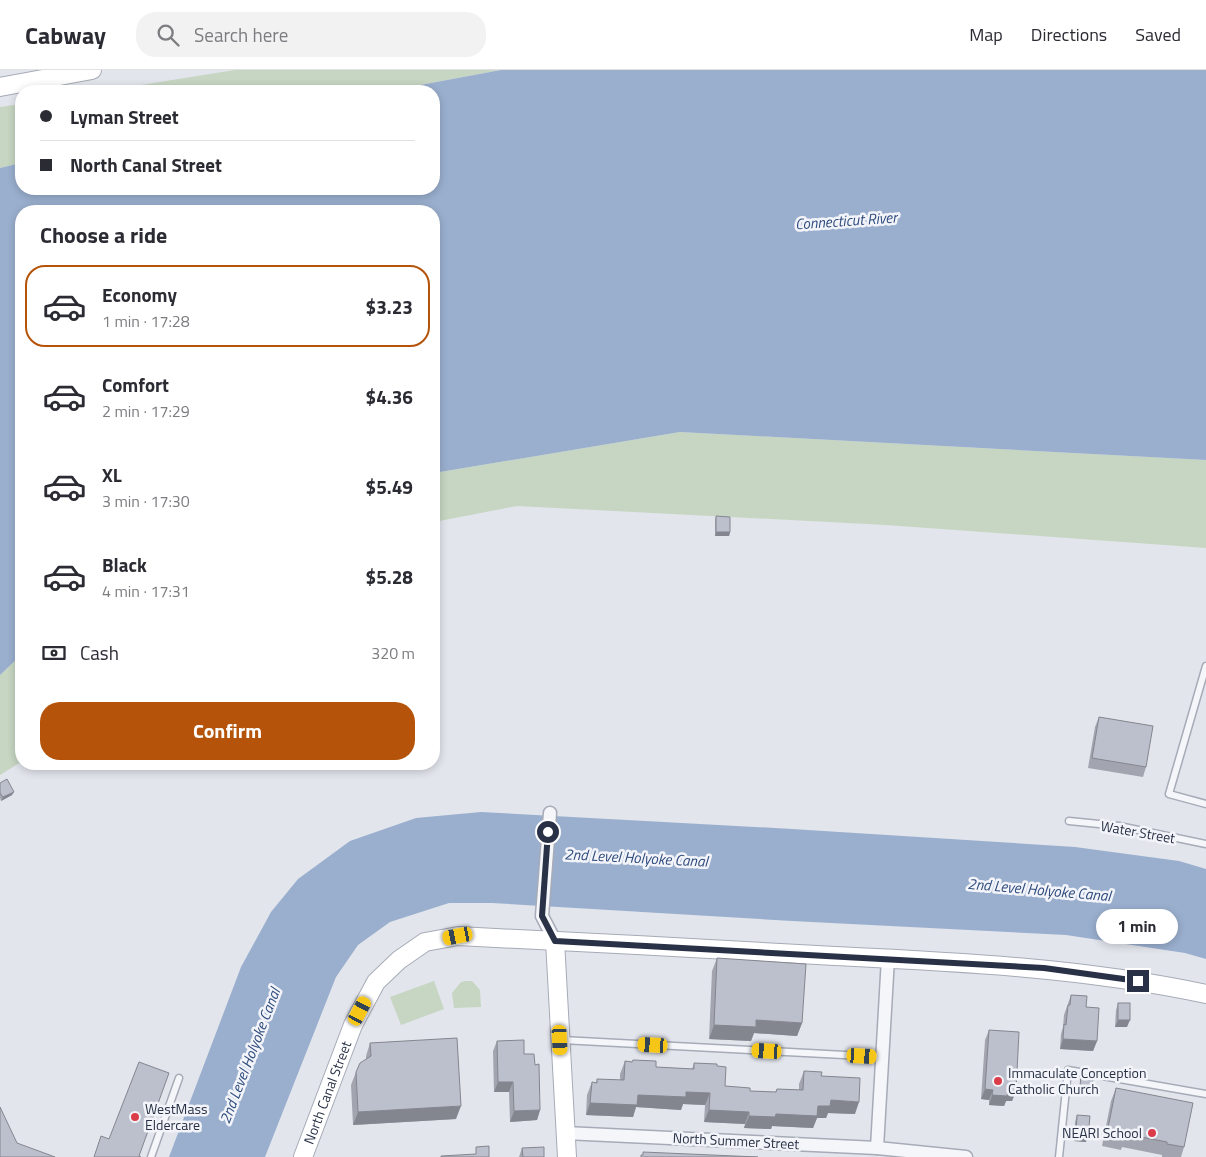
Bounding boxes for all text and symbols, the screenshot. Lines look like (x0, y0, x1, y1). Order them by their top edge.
search box (136, 12, 486, 57)
text: Cabway (25, 17, 106, 53)
text: Search here (194, 20, 288, 49)
icon: search (154, 21, 182, 49)
text: Map (969, 21, 1003, 48)
text: Directions (1031, 21, 1107, 48)
text: Saved (1135, 21, 1181, 48)
text: Lyman Street (70, 102, 179, 131)
text: North Canal Street (70, 150, 222, 179)
water label: Connecticut River (794, 205, 900, 236)
text: Choose a ride (40, 218, 167, 252)
text: Economy (102, 280, 177, 309)
icon: car (42, 284, 87, 329)
text: $3.23 (366, 292, 413, 321)
text: 1 min · 17:28 (102, 309, 190, 333)
text: Comfort (102, 370, 169, 399)
icon: car (42, 374, 87, 419)
text: $4.36 (366, 382, 413, 411)
text: 2 min · 17:29 (102, 399, 190, 423)
text: XL (102, 460, 122, 489)
icon: car (42, 464, 87, 509)
text: $5.49 (366, 472, 413, 501)
text: 3 min · 17:30 (102, 489, 190, 513)
text: Black (102, 550, 147, 579)
icon: car (42, 554, 87, 599)
text: $5.28 (366, 562, 413, 591)
text: 4 min · 17:31 (102, 579, 190, 603)
text: Cash (80, 638, 119, 667)
icon: cash (40, 639, 68, 667)
text: 320 m (371, 641, 415, 665)
button: Confirm (40, 702, 415, 760)
street label: Water Street (1099, 815, 1177, 848)
route start (537, 821, 559, 843)
water label: 2nd Level Holyoke Canal (564, 842, 710, 873)
water label: 2nd Level Holyoke Canal (967, 872, 1113, 907)
callout: 1 min (1097, 908, 1179, 944)
text: 1 min (1118, 914, 1156, 938)
car (441, 926, 474, 946)
route end (1127, 970, 1149, 992)
water label: 2nd Level Holyoke Canal (213, 983, 287, 1127)
car (346, 994, 373, 1028)
car (551, 1025, 568, 1055)
car (637, 1037, 668, 1053)
street label: North Canal Street (298, 1038, 356, 1147)
car (751, 1043, 782, 1059)
car (846, 1048, 877, 1064)
place label: Immaculate Conception Catholic Church (1008, 1062, 1146, 1099)
marker: Immaculate Conception Catholic Church (992, 1075, 1004, 1087)
place label: WestMass Eldercare (145, 1098, 207, 1135)
marker: WestMass Eldercare (129, 1111, 141, 1123)
place label: NEARI School (1062, 1122, 1142, 1143)
street label: North Summer Street (672, 1127, 800, 1154)
marker: NEARI School (1146, 1127, 1158, 1139)

